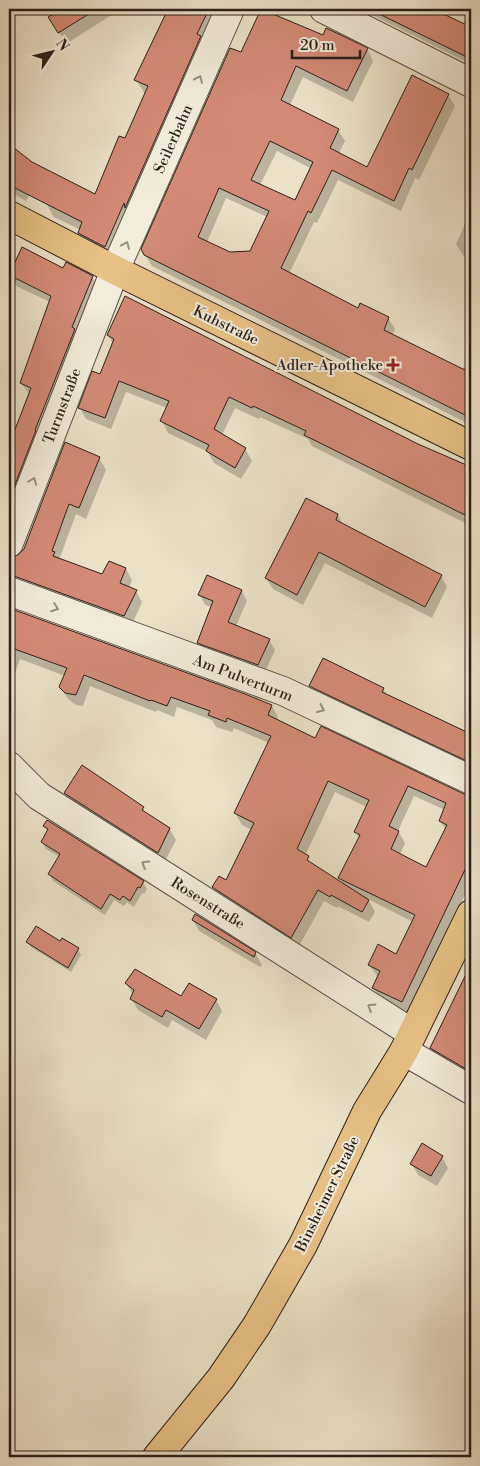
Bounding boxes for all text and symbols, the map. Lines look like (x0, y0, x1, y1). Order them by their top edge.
north arrow (28, 28, 78, 78)
scale bar (292, 28, 360, 60)
text: N (51, 35, 72, 55)
text: 20 m (300, 36, 335, 55)
one-way arrow (192, 75, 203, 84)
street label: Seilerbahn (150, 102, 197, 177)
one-way arrow (120, 241, 131, 250)
street label: Kuhstraße (190, 301, 262, 349)
place label: Adler-Apotheke (275, 356, 383, 375)
marker: Adler-Apotheke (387, 359, 399, 371)
street label: Turmstraße (39, 366, 86, 447)
one-way arrow (27, 477, 37, 486)
one-way arrow (50, 602, 58, 612)
street label: Am Pulverturm (189, 650, 295, 706)
one-way arrow (316, 703, 325, 713)
one-way arrow (142, 860, 151, 870)
street label: Rosenstraße (167, 873, 248, 934)
one-way arrow (368, 1004, 377, 1013)
street label: Binsheimer Straße (291, 1133, 364, 1256)

